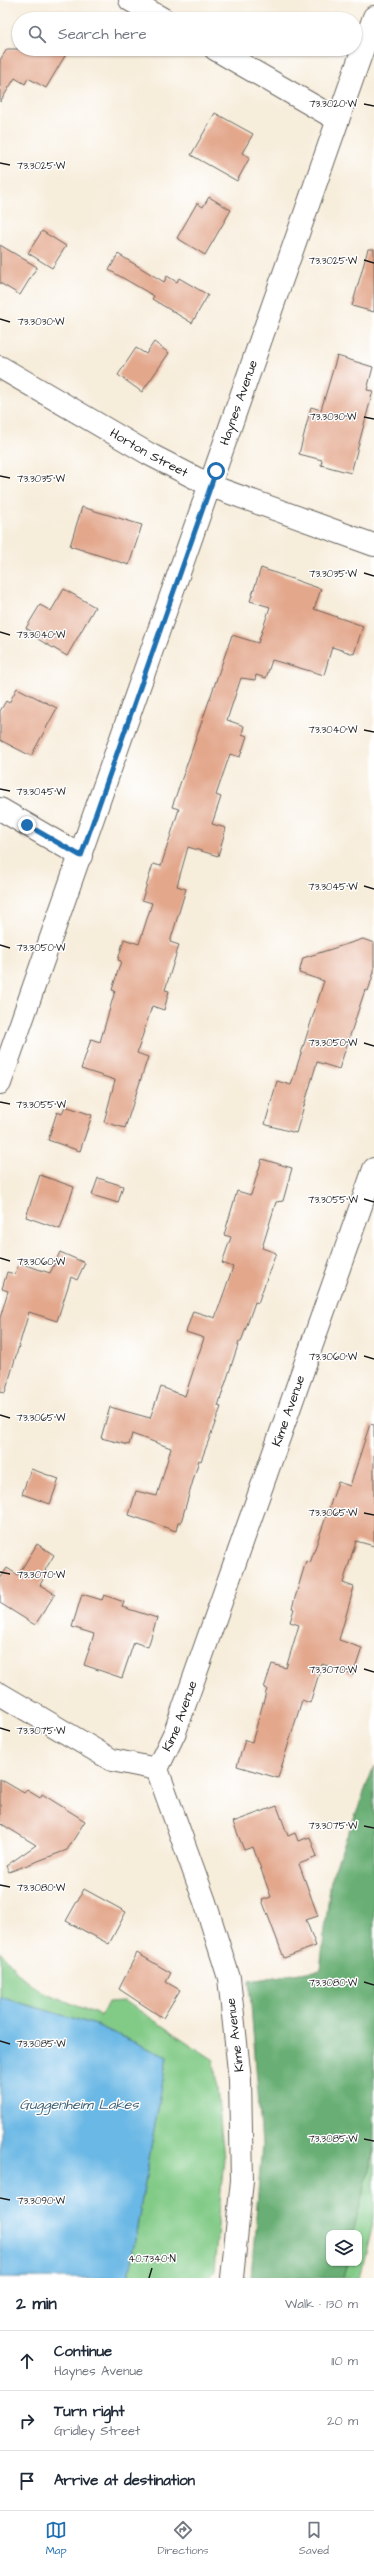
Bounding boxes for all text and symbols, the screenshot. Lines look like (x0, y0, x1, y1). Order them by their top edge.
search box (12, 12, 362, 56)
icon: search (26, 23, 48, 45)
text: Search here (58, 24, 147, 45)
text: 73.3020°W (309, 97, 357, 111)
text: 73.3025°W (17, 159, 66, 173)
text: 73.3025°W (309, 254, 358, 268)
text: 73.3030°W (17, 315, 65, 329)
street label: Haynes Avenue (215, 358, 262, 448)
text: 73.3030°W (309, 410, 357, 424)
street label: Horton Street (106, 424, 192, 482)
route start (207, 462, 225, 480)
text: 73.3035°W (17, 472, 66, 486)
text: 73.3035°W (309, 567, 358, 581)
text: 73.3040°W (17, 628, 66, 642)
text: 73.3040°W (309, 723, 358, 737)
text: 73.3045°W (16, 785, 66, 799)
route end (18, 816, 36, 834)
text: 73.3045°W (308, 880, 358, 894)
text: 73.3050°W (16, 941, 66, 955)
text: 73.3050°W (308, 1036, 358, 1050)
text: 73.3055°W (16, 1098, 66, 1112)
text: 73.3055°W (308, 1193, 358, 1207)
text: 73.3060°W (17, 1255, 66, 1269)
text: 73.3060°W (309, 1350, 358, 1364)
street label: Kime Avenue (268, 1373, 309, 1449)
text: 73.3065°W (17, 1411, 66, 1425)
text: 73.3065°W (309, 1506, 358, 1520)
text: 73.3070°W (17, 1568, 66, 1582)
text: 73.3070°W (309, 1663, 358, 1677)
street label: Kime Avenue (158, 1678, 201, 1754)
text: 73.3075°W (17, 1724, 66, 1738)
text: 73.3075°W (309, 1819, 358, 1833)
text: 73.3080°W (17, 1881, 66, 1895)
text: 73.3080°W (309, 1976, 358, 1990)
street label: Kime Avenue (222, 1997, 248, 2073)
text: 73.3085°W (16, 2037, 66, 2051)
water label: Guggenheim Lakes (20, 2095, 139, 2115)
text: 73.3085°W (308, 2132, 358, 2146)
text: 73.3090°W (17, 2194, 65, 2208)
map controls (326, 2230, 362, 2266)
button: layers (326, 2230, 362, 2266)
text: 40.7340°N (128, 2252, 176, 2266)
text: 2 min (16, 2292, 57, 2316)
text: Walk · 130 m (285, 2295, 358, 2313)
text: Continue (54, 2341, 112, 2362)
icon: ahead (16, 2350, 38, 2372)
text: 110 m (331, 2352, 358, 2370)
text: Haynes Avenue (54, 2362, 143, 2380)
text: Turn right (54, 2401, 125, 2422)
icon: right (16, 2410, 38, 2432)
text: 20 m (327, 2412, 358, 2430)
text: Gridley Street (54, 2422, 140, 2440)
icon: arrive (16, 2470, 38, 2492)
text: Arrive at destination (54, 2470, 195, 2491)
tab: Map (45, 2519, 67, 2558)
tab: Directions (157, 2519, 209, 2558)
tab: Saved (299, 2519, 329, 2558)

